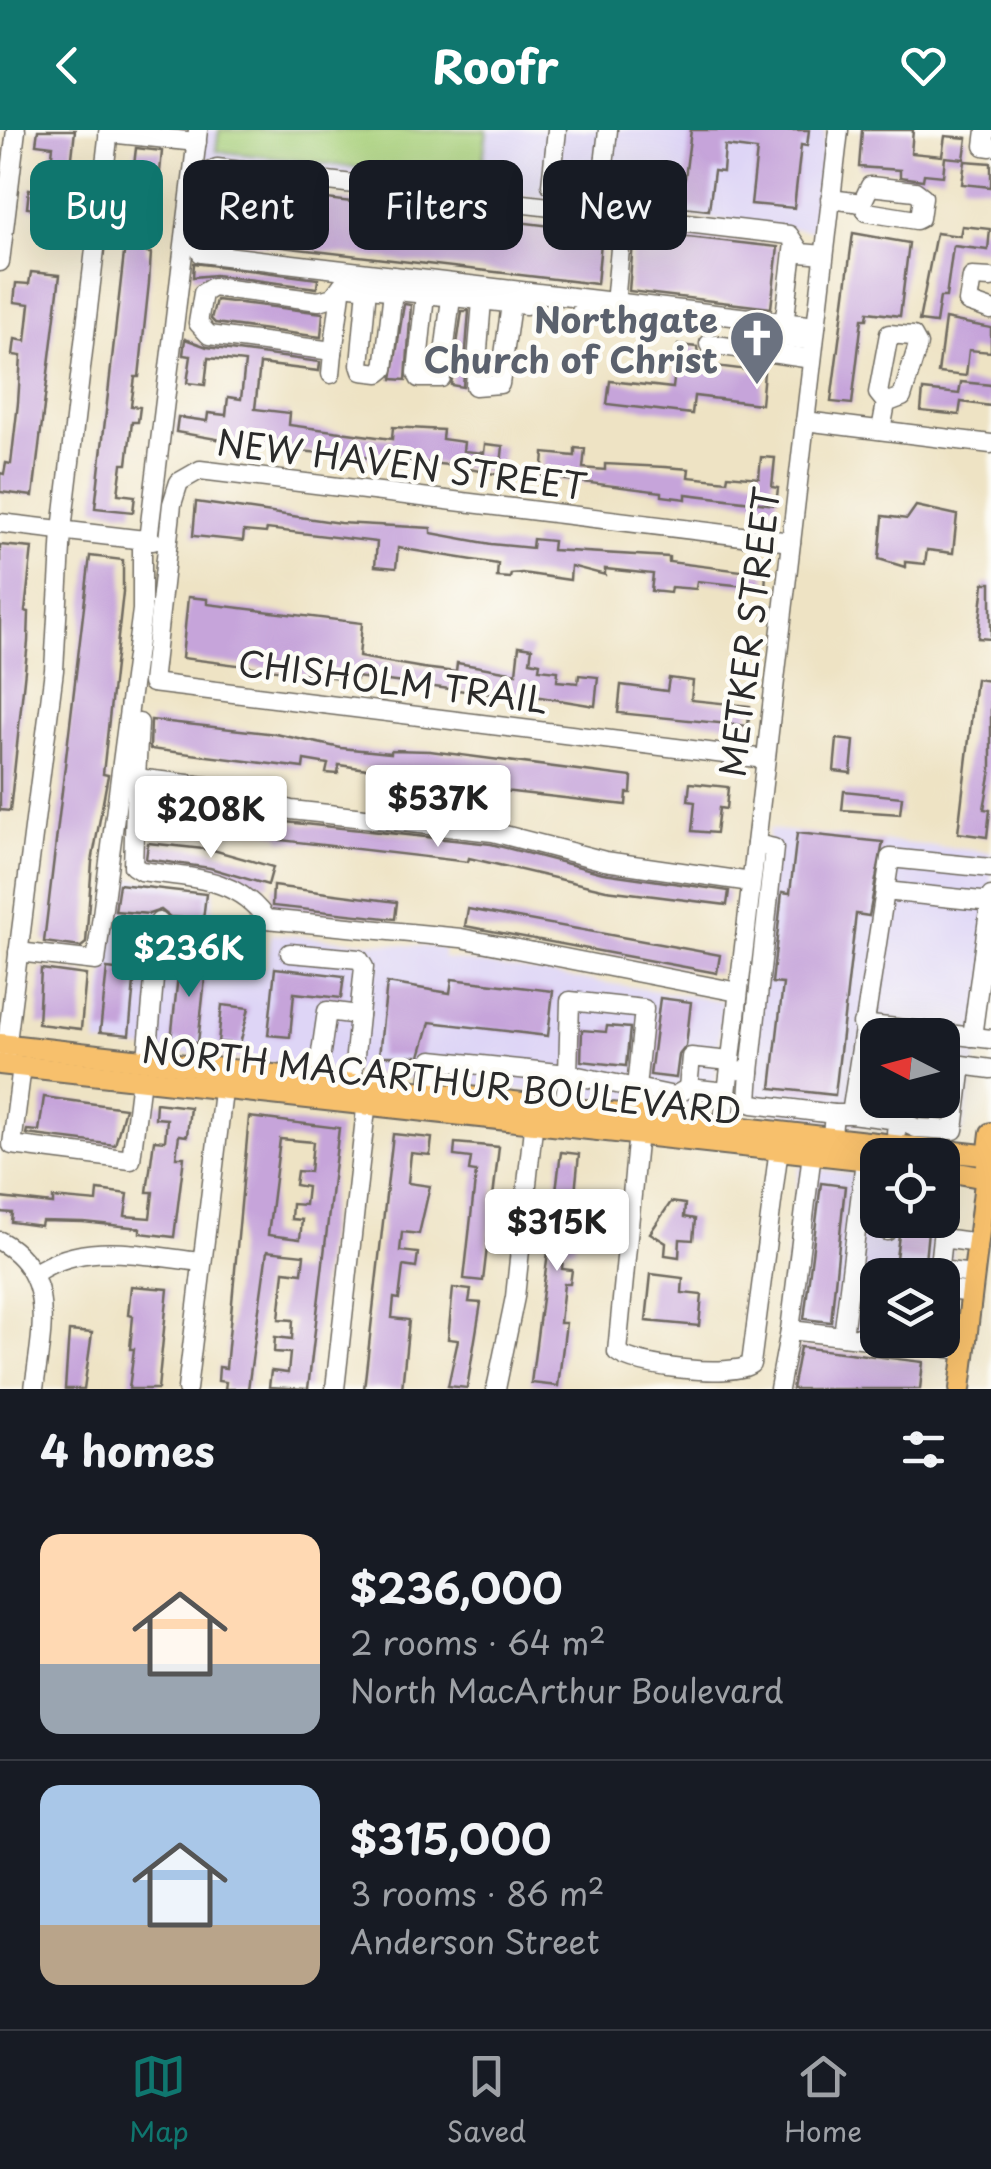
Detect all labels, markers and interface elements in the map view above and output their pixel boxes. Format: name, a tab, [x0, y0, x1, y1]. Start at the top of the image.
text: Roofr	[432, 31, 559, 99]
icon: back	[40, 38, 95, 93]
icon: heart	[896, 38, 951, 93]
chip: Buy	[30, 160, 163, 250]
chip: Rent	[183, 160, 329, 250]
chip: Filters	[349, 160, 523, 250]
chip: New	[543, 160, 687, 250]
place label: Northgate Church of Christ	[423, 292, 718, 385]
church icon: Northgate Church of Christ	[727, 308, 787, 387]
street label: NEW HAVEN STREET	[214, 414, 590, 512]
street label: METKER STREET	[704, 484, 792, 780]
street label: CHISHOLM TRAIL	[235, 635, 551, 725]
pin: $537K	[368, 765, 508, 850]
text: $537K	[388, 773, 488, 821]
pin: $208K	[141, 776, 281, 861]
text: $208K	[157, 784, 265, 832]
pin: $236K	[119, 915, 259, 1000]
text: $236K	[134, 923, 244, 971]
north arrow	[860, 1018, 960, 1118]
map controls	[860, 1018, 960, 1358]
street label: NORTH MACARTHUR BOULEVARD	[140, 1021, 744, 1137]
button: locate	[860, 1138, 960, 1238]
pin: $315K	[487, 1189, 627, 1274]
text: $315K	[507, 1197, 607, 1245]
button: layers	[860, 1258, 960, 1358]
text: 4 homes	[40, 1418, 215, 1481]
icon: filters	[896, 1422, 951, 1477]
text: $236,000	[350, 1555, 563, 1618]
icon: home	[120, 1574, 240, 1694]
text: 2 rooms · 64 m²	[350, 1618, 606, 1666]
text: North MacArthur Boulevard	[350, 1666, 784, 1714]
text: $315,000	[350, 1806, 551, 1869]
icon: home	[120, 1825, 240, 1945]
text: 3 rooms · 86 m²	[350, 1869, 605, 1917]
text: Anderson Street	[350, 1917, 600, 1965]
tab: Map	[129, 2049, 189, 2152]
tab: Saved	[447, 2049, 526, 2152]
tab: Home	[784, 2049, 862, 2152]

